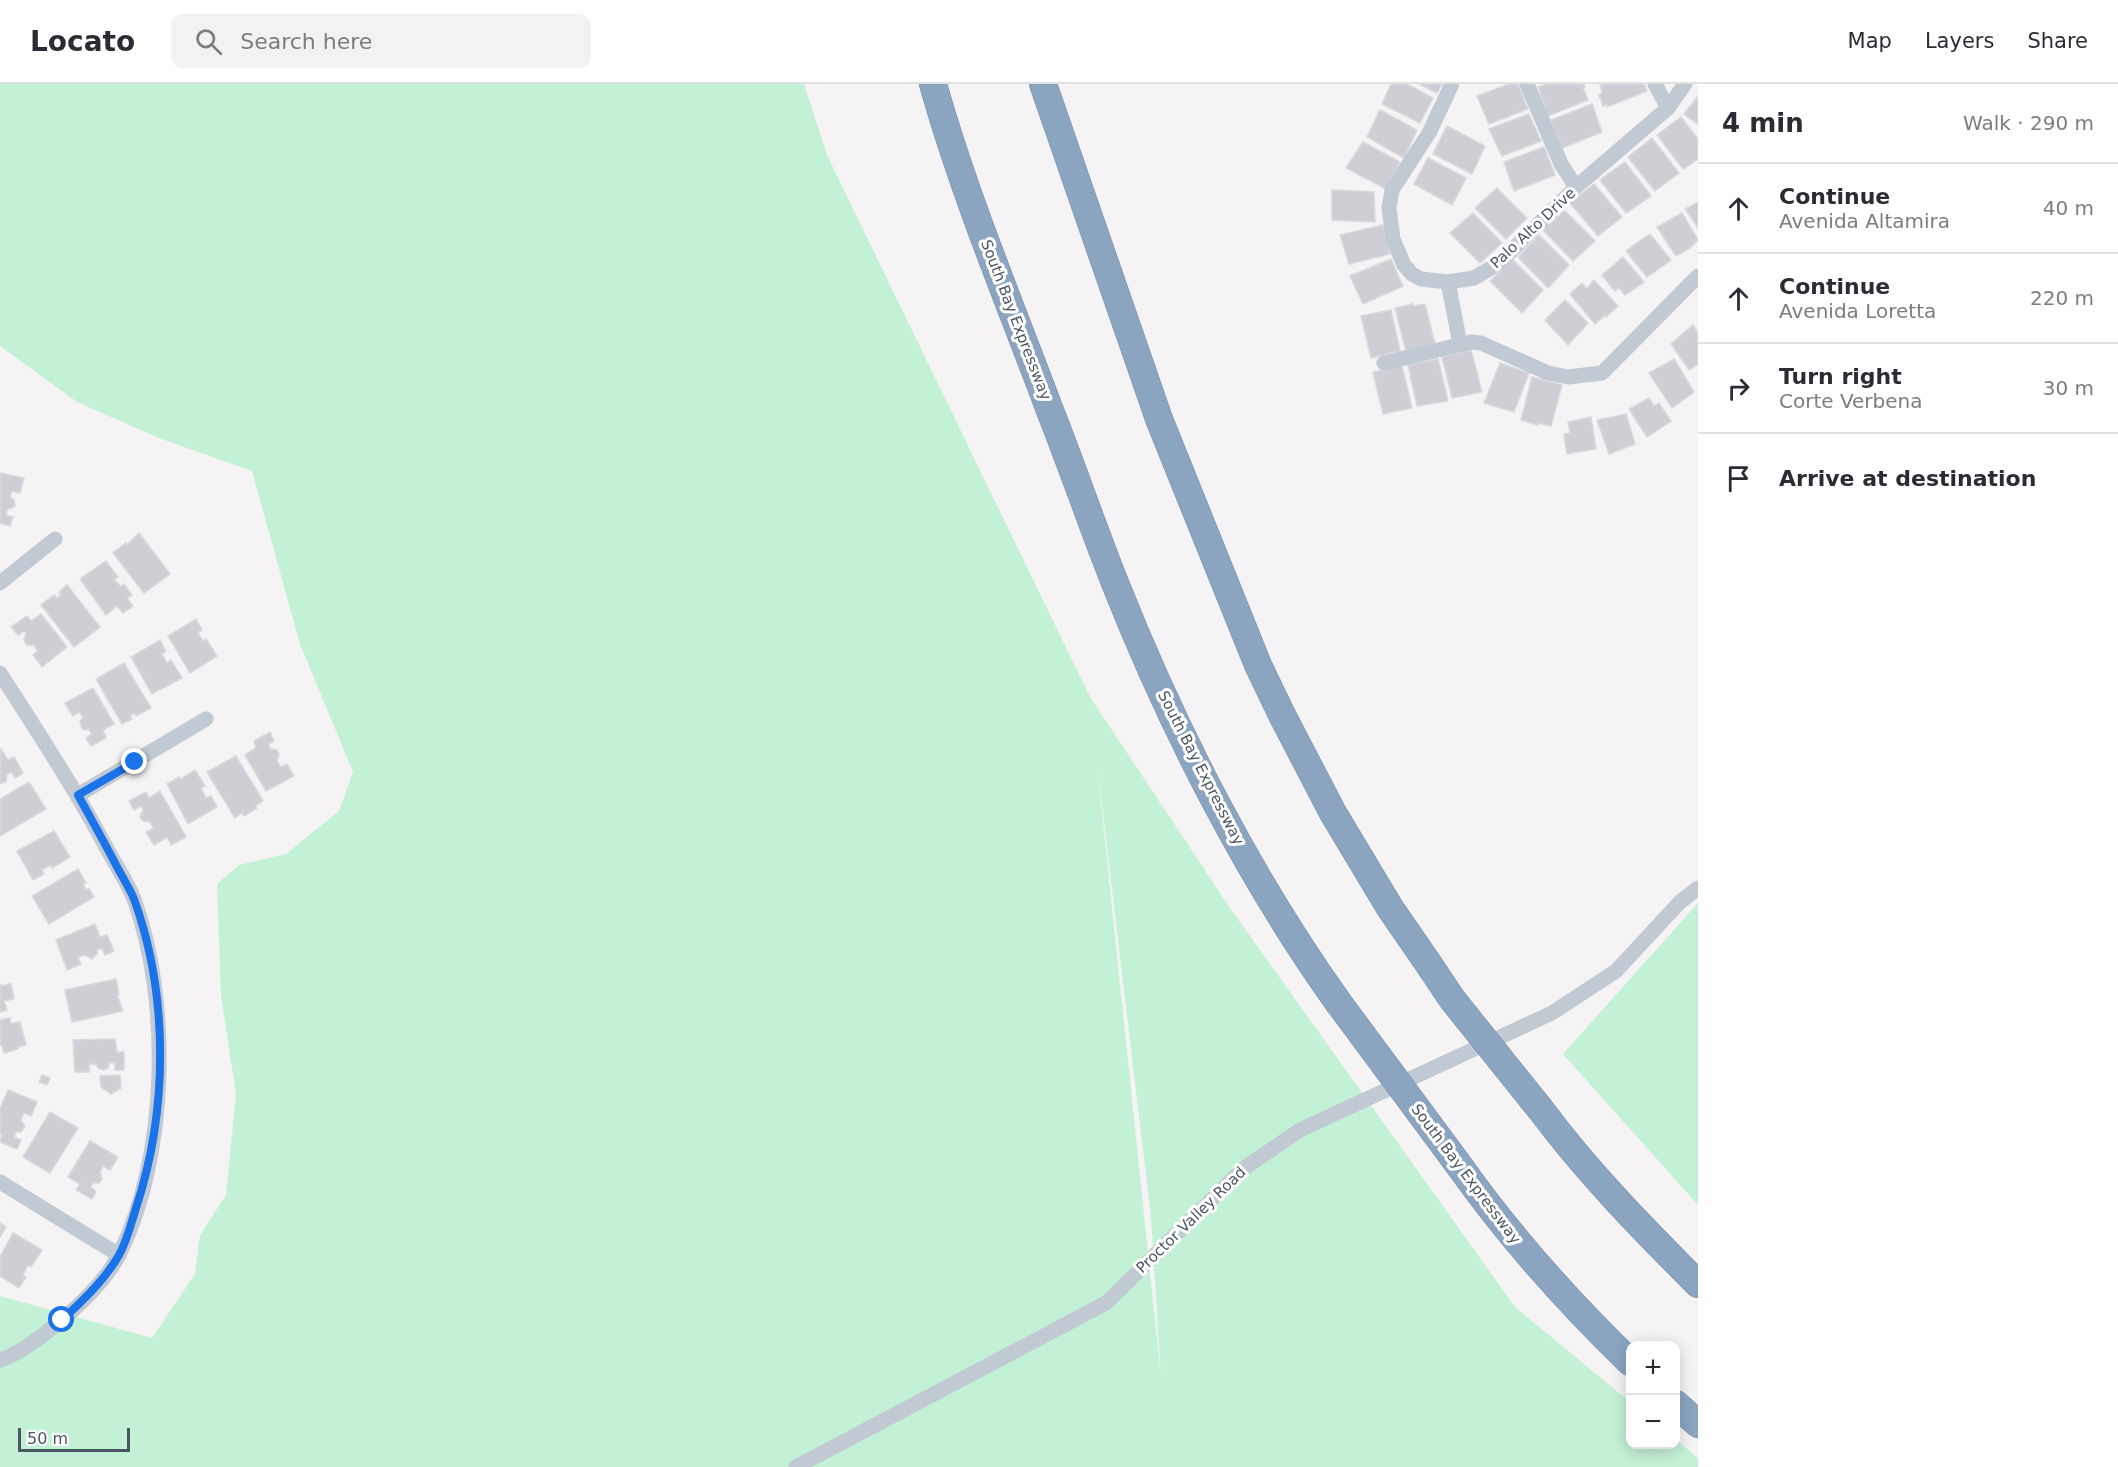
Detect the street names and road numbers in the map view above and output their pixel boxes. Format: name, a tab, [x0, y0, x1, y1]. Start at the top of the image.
street label: Palo Alto Drive	[1487, 184, 1579, 272]
street label: South Bay Expressway	[977, 237, 1055, 403]
street label: South Bay Expressway	[1154, 688, 1248, 848]
street label: South Bay Expressway	[1408, 1101, 1525, 1248]
street label: Proctor Valley Road	[1133, 1163, 1249, 1277]

